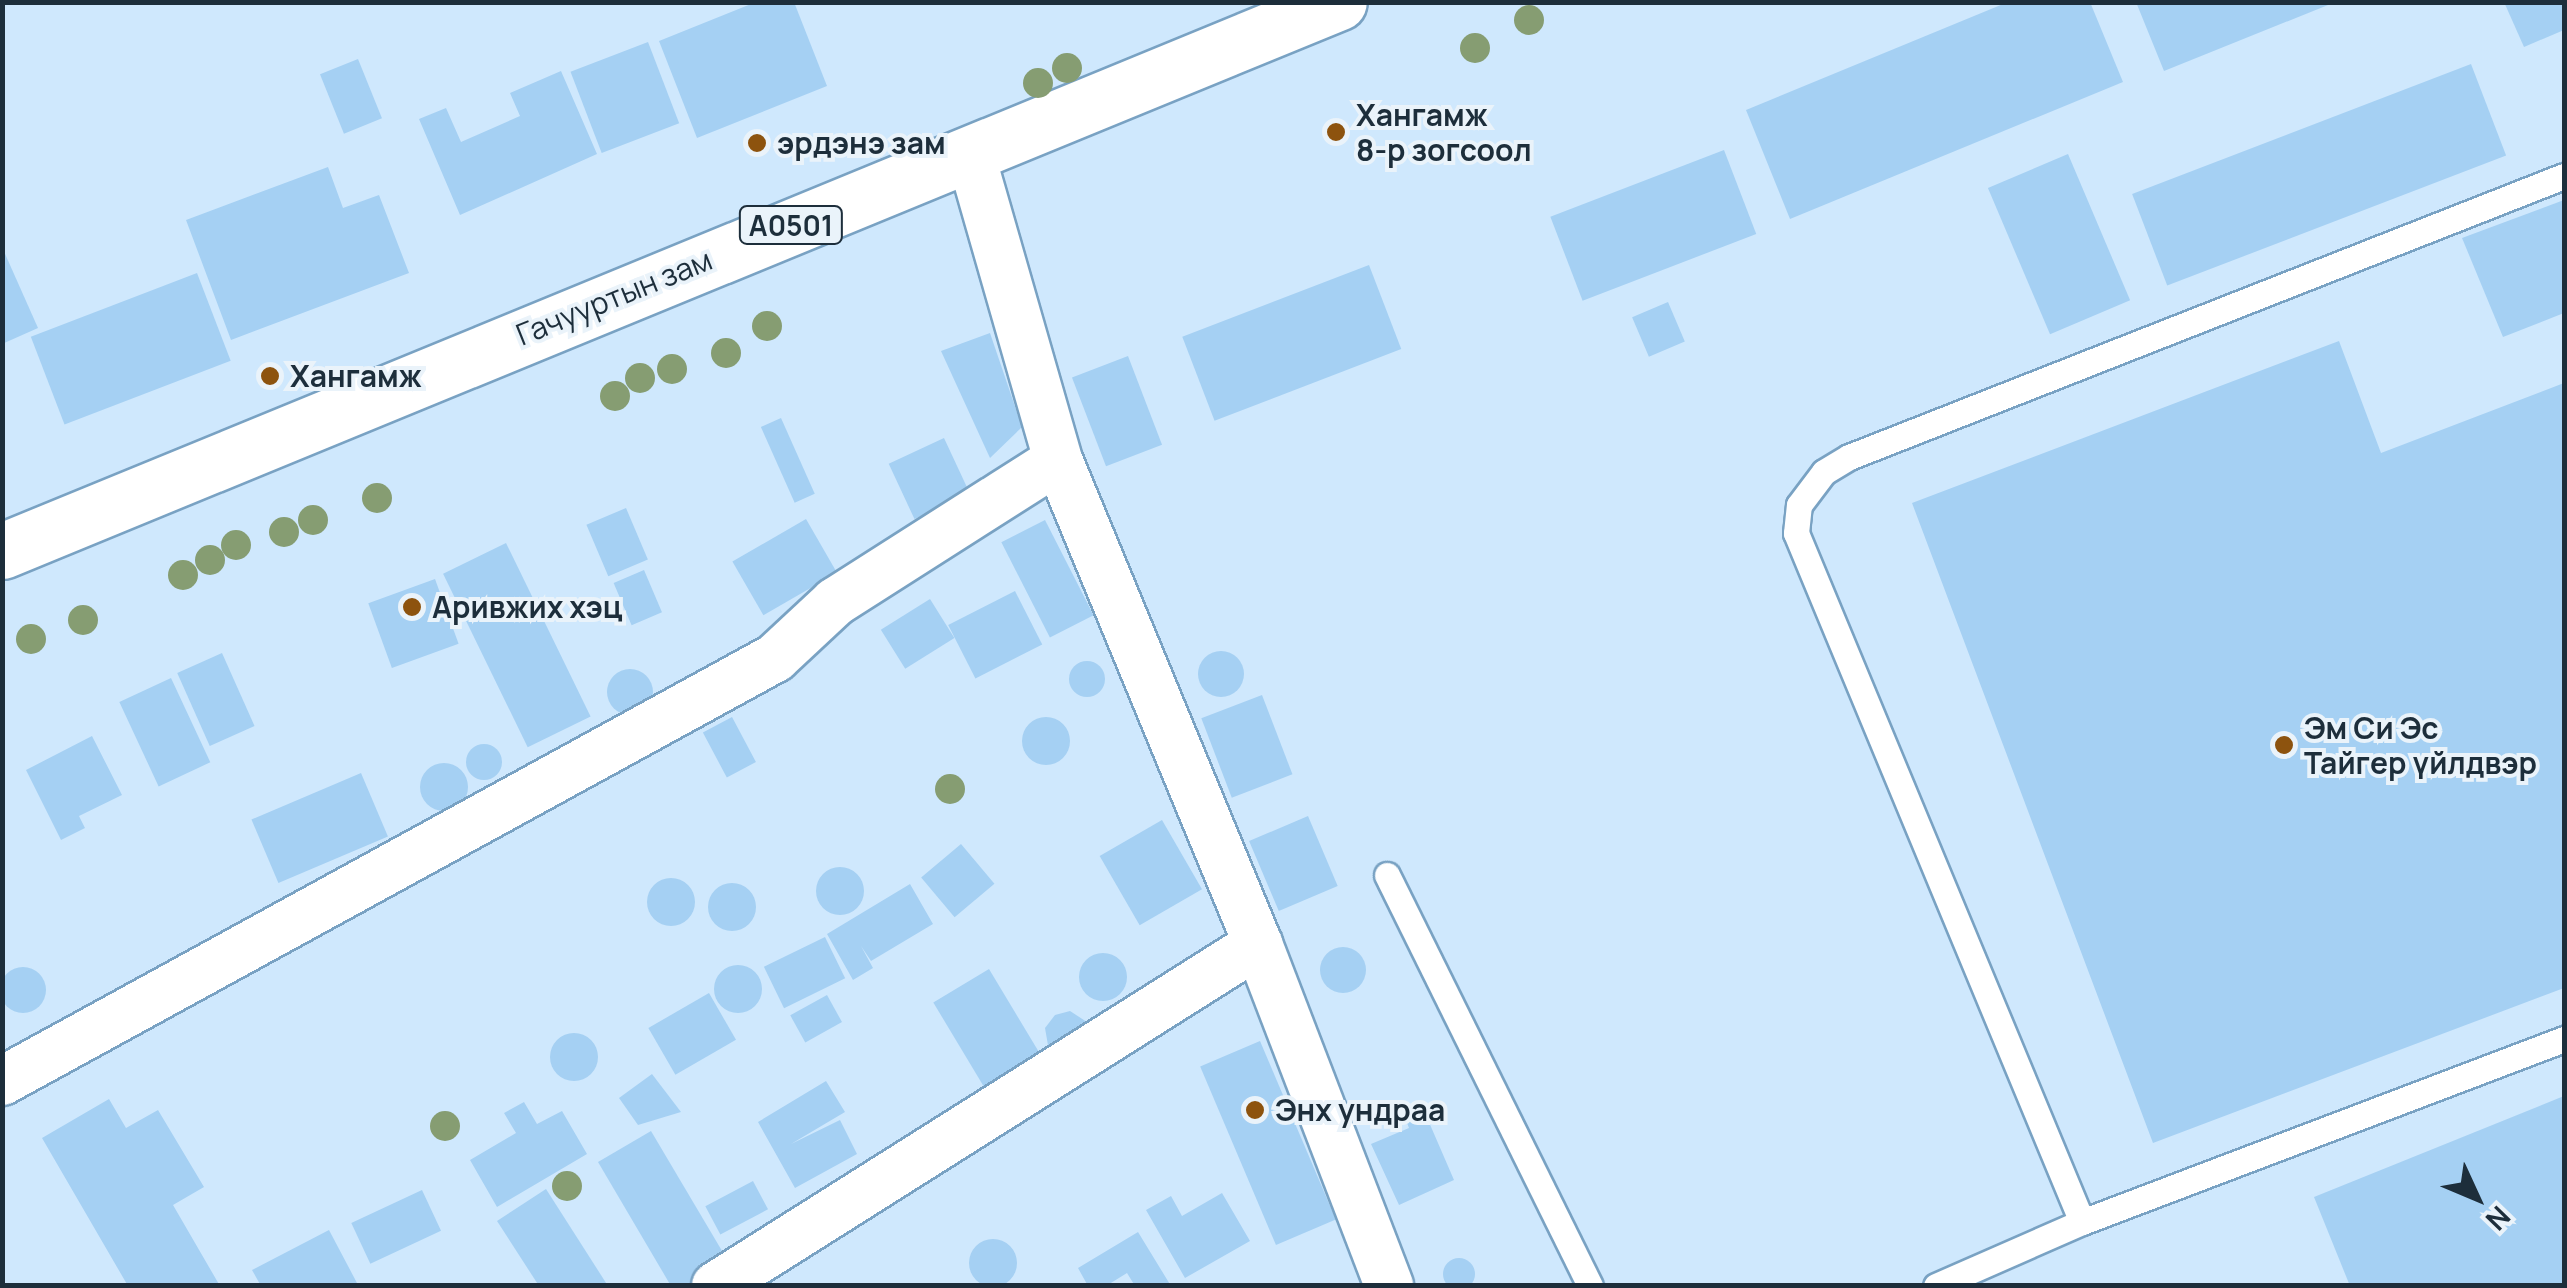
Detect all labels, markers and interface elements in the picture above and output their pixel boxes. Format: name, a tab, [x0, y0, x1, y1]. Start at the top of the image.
place label: Хангамж 8-р зогсоол	[1356, 97, 1532, 168]
marker: Хангамж 8-р зогсоол	[1325, 121, 1347, 143]
place label: эрдэнэ зам	[777, 125, 946, 161]
marker: эрдэнэ зам	[746, 132, 768, 154]
road number: A0501	[738, 202, 844, 248]
street label: Гачууртын зам	[511, 241, 717, 353]
place label: Хангамж	[290, 358, 422, 394]
marker: Хангамж	[259, 365, 281, 387]
place label: Аривжих хэц	[432, 589, 622, 625]
marker: Аривжих хэц	[401, 596, 423, 618]
place label: Эм Си Эс Тайгер үйлдвэр	[2304, 710, 2537, 780]
marker: Эм Си Эс Тайгер үйлдвэр	[2273, 734, 2295, 756]
place label: Энх ундраа	[1275, 1092, 1445, 1128]
marker: Энх ундраа	[1244, 1099, 1266, 1121]
north arrow	[2427, 1148, 2527, 1248]
text: N	[2478, 1198, 2519, 1239]

